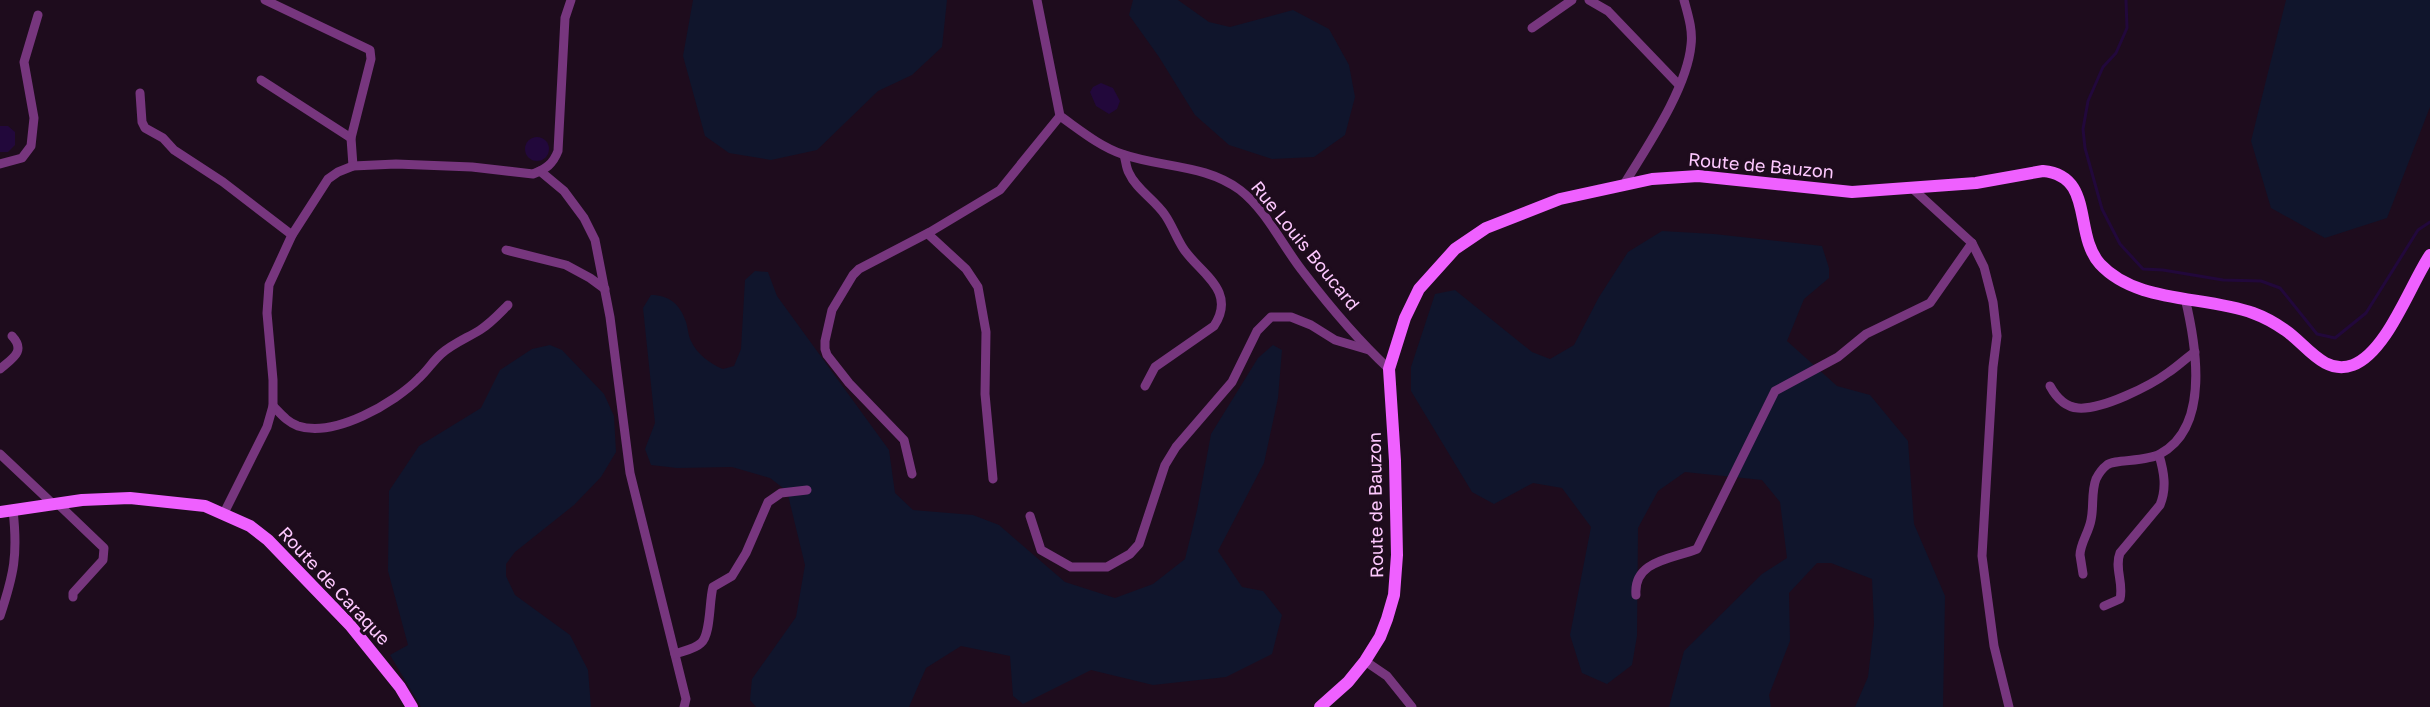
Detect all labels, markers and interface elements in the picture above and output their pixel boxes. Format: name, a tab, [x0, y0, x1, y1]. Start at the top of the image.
street label: Route de Bauzon	[1687, 148, 1835, 182]
street label: Rue Louis Boucard	[1247, 176, 1365, 314]
street label: Route de Bauzon	[1363, 432, 1387, 578]
street label: Route de Caraque	[274, 522, 395, 649]

